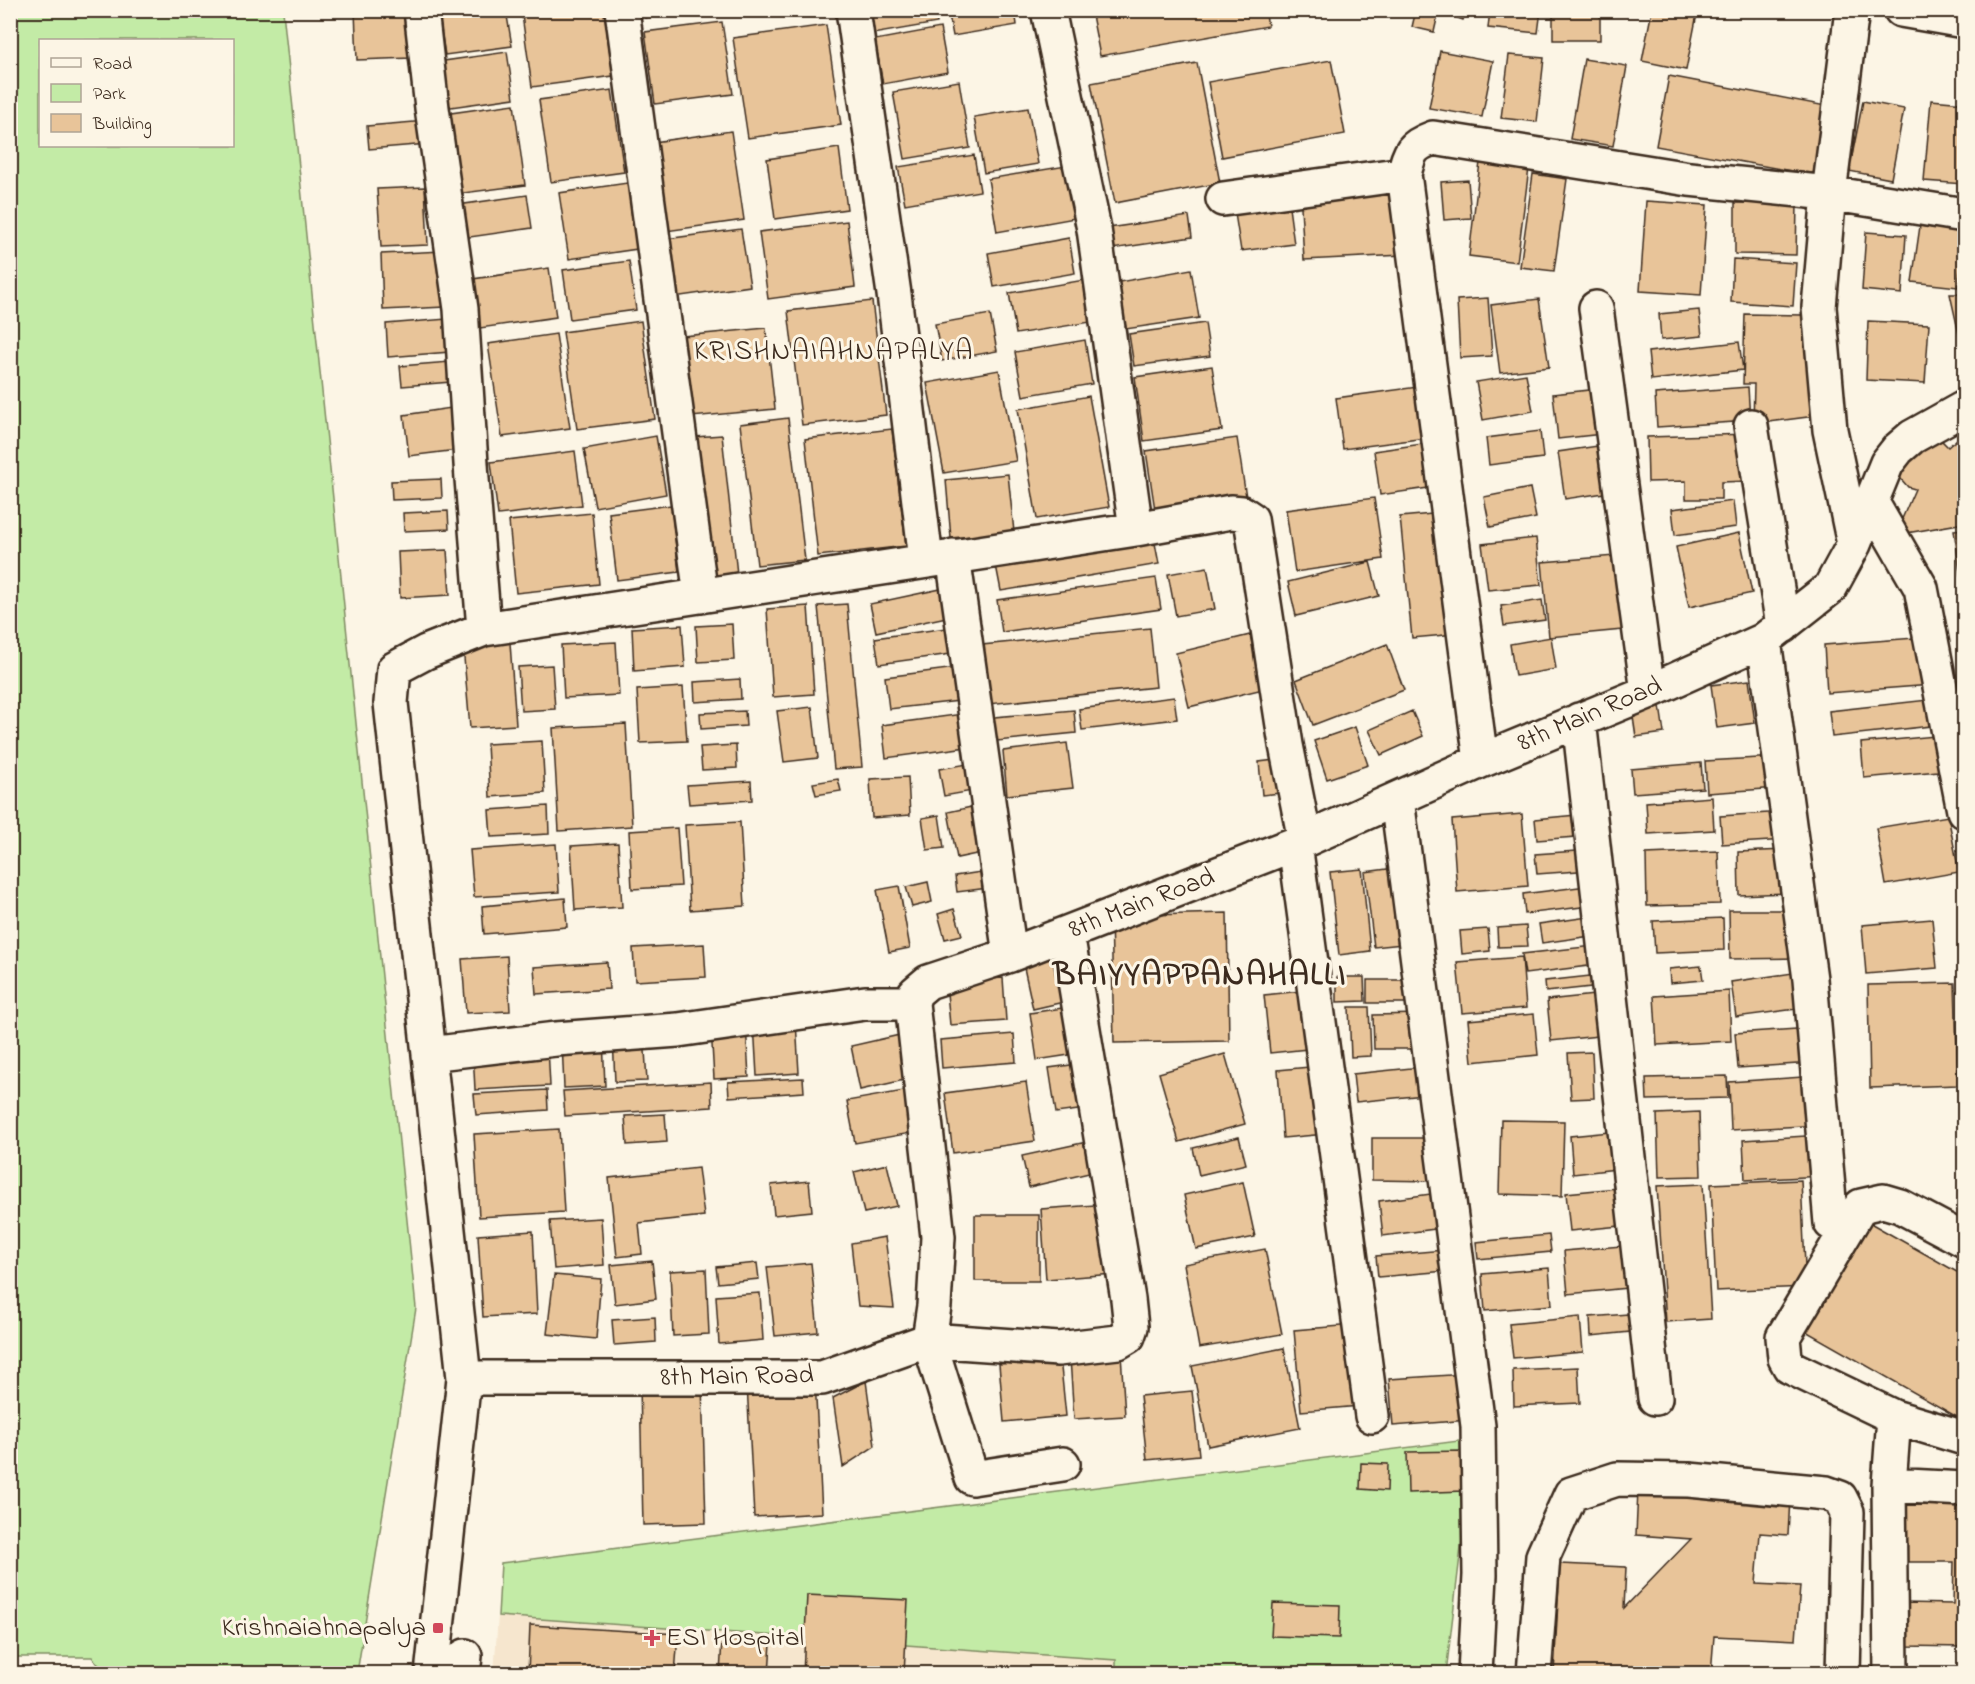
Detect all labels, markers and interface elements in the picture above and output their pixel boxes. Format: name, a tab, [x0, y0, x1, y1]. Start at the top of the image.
legend	[39, 39, 234, 147]
text: Road	[93, 52, 132, 78]
text: Park	[93, 82, 126, 108]
text: Building	[92, 112, 152, 139]
district label: KRISHNAIAHNAPALYA	[694, 332, 974, 373]
street label: 8th Main Road	[1512, 667, 1668, 763]
street label: 8th Main Road	[1063, 858, 1221, 950]
district label: BAIYYAPPANAHALLI	[1051, 952, 1347, 1000]
street label: 8th Main Road	[660, 1356, 814, 1398]
place label: Krishnaiahnapalya	[222, 1609, 426, 1648]
place label: ESI Hospital	[666, 1619, 804, 1658]
marker: Krishnaiahnapalya	[431, 1621, 445, 1635]
marker: ESI Hospital	[643, 1629, 661, 1647]

